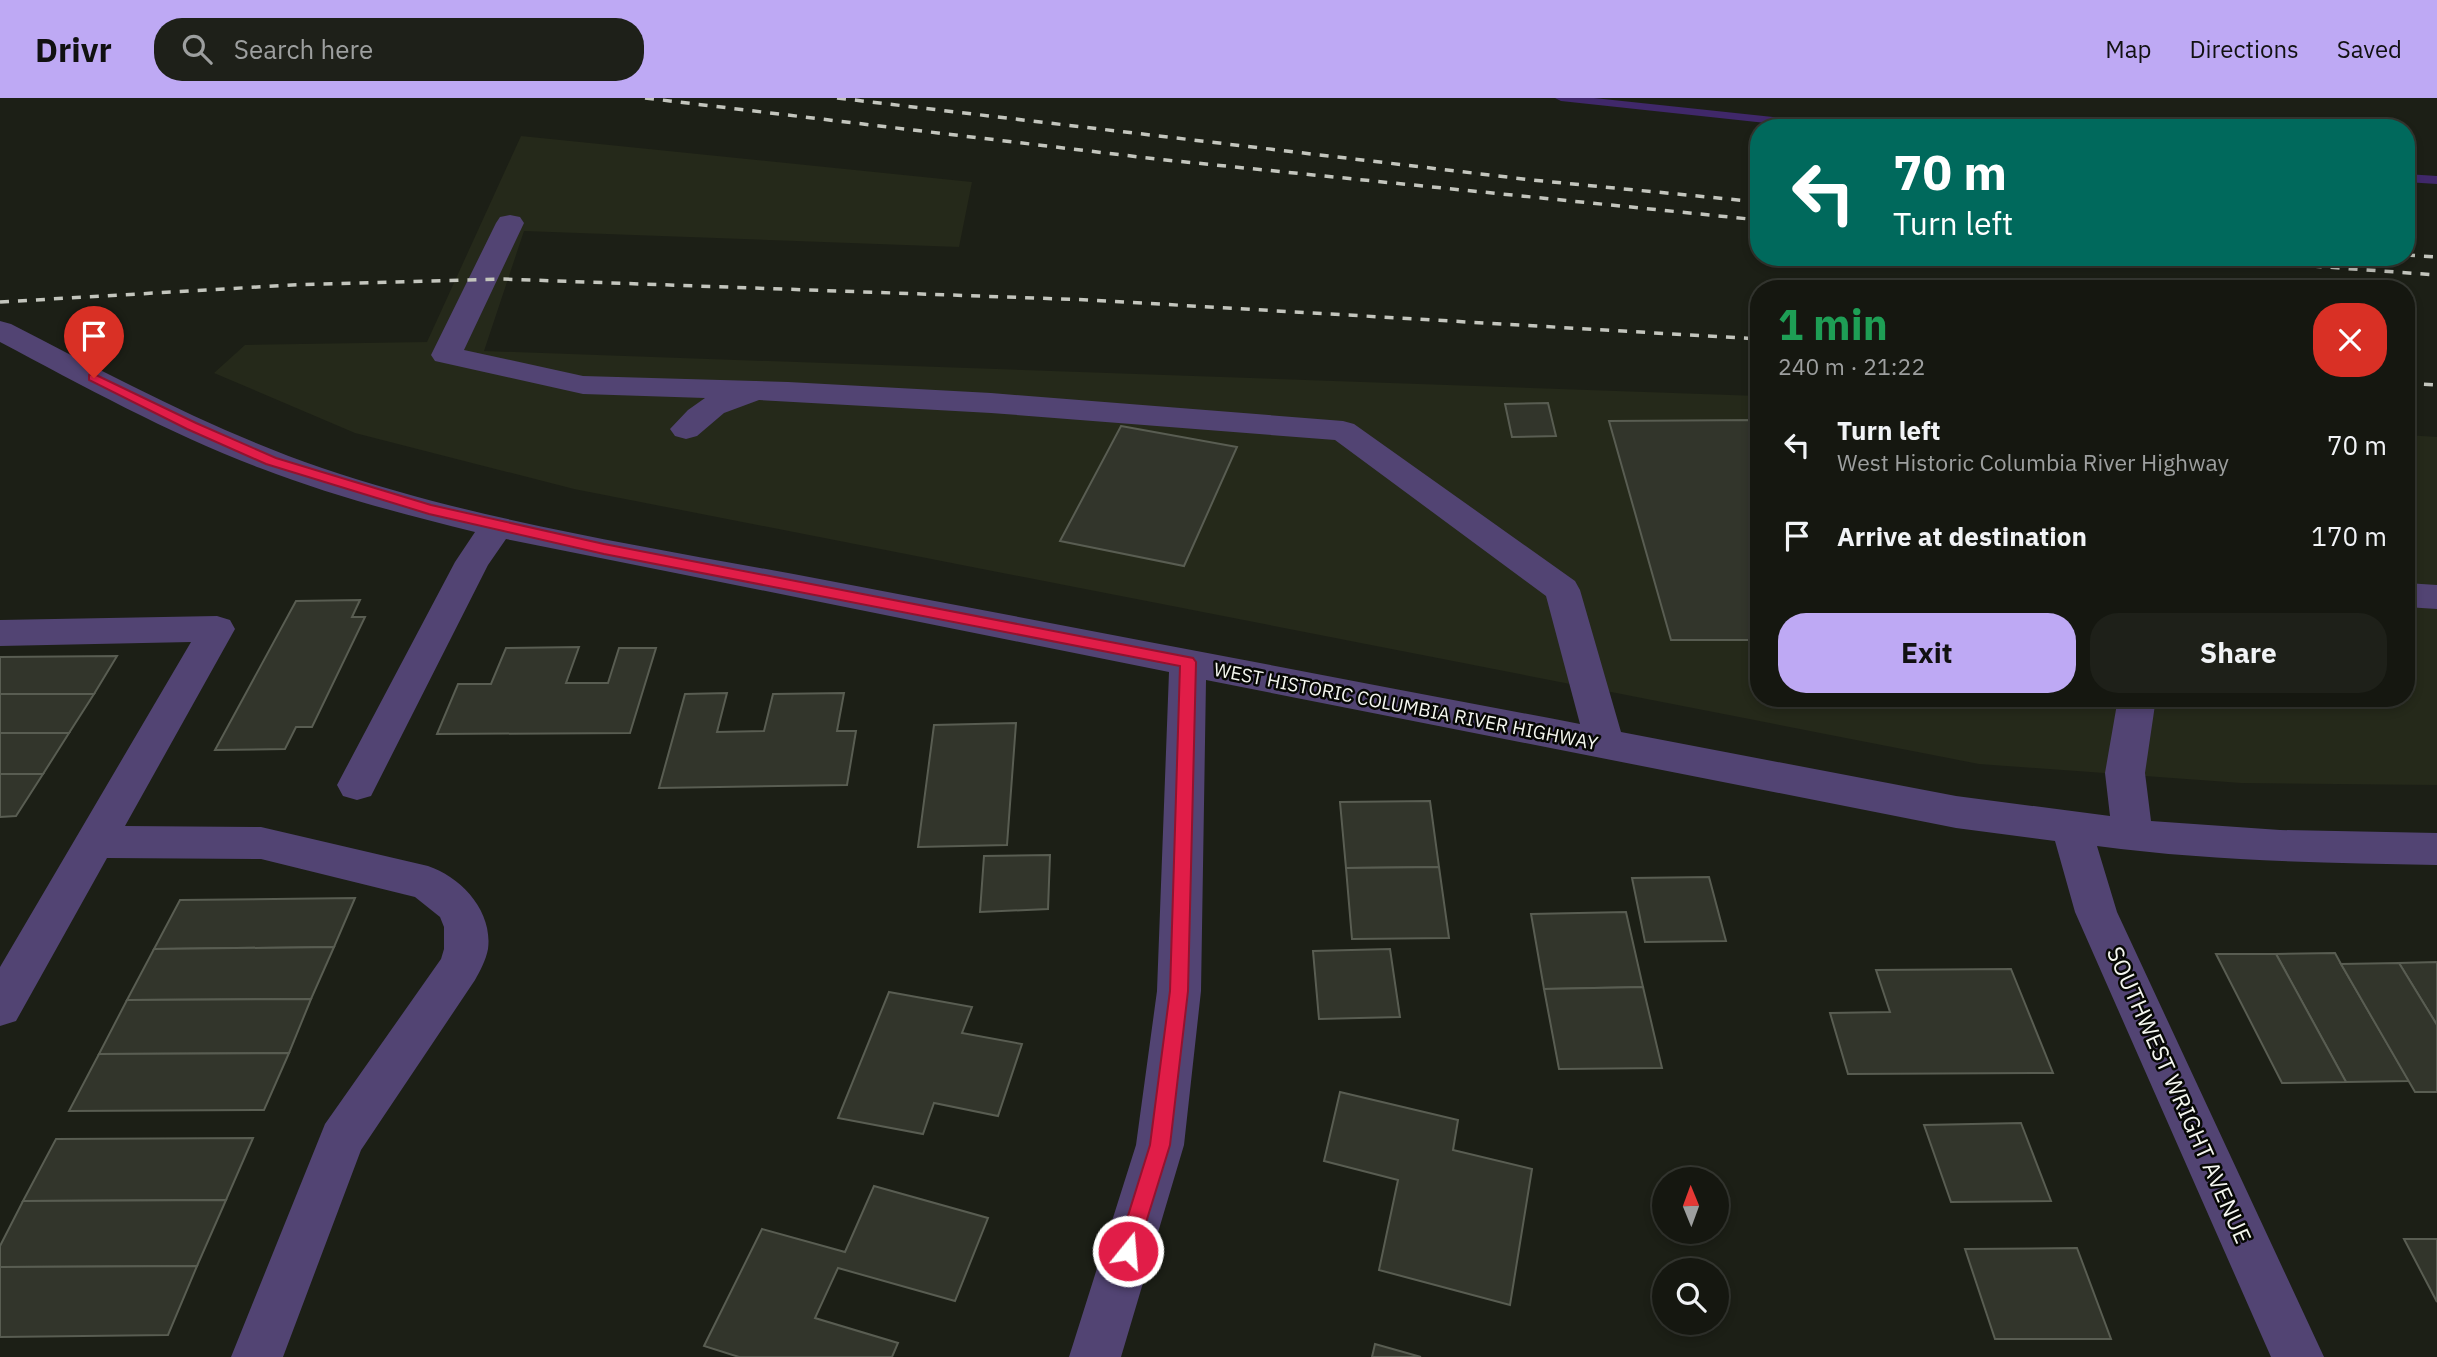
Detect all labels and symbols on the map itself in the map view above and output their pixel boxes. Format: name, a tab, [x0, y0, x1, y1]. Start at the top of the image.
pin	[64, 306, 124, 378]
street label: WEST HISTORIC COLUMBIA RIVER HIGHWAY	[1212, 657, 1601, 755]
street label: SOUTHWEST WRIGHT AVENUE	[2101, 941, 2259, 1248]
north arrow	[1652, 1167, 1729, 1244]
position arrow	[1091, 1214, 1165, 1288]

